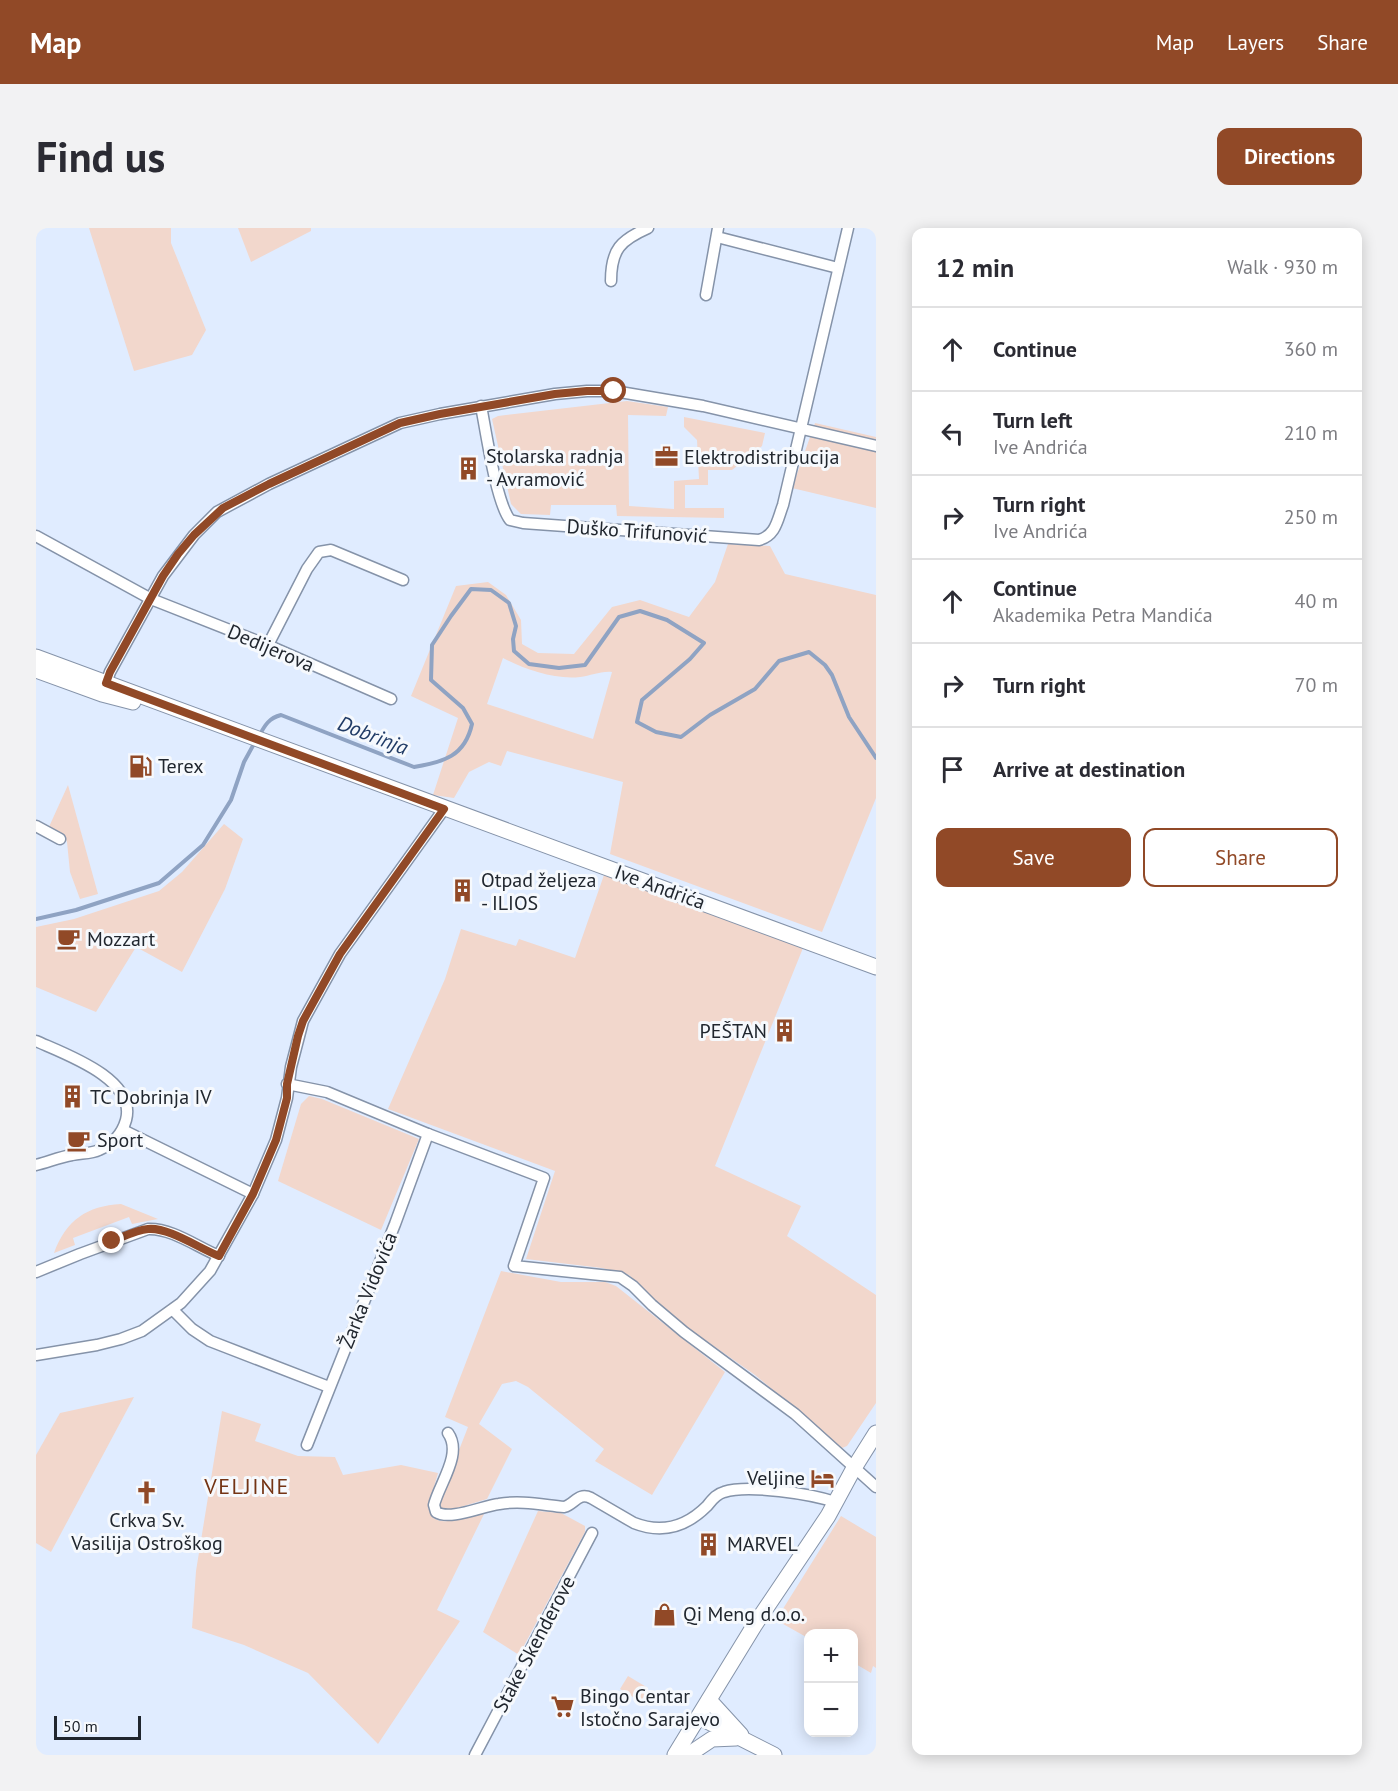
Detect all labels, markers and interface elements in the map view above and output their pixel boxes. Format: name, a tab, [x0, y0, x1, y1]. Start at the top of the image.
text: Map	[30, 24, 81, 61]
text: Map	[1156, 29, 1194, 56]
text: Layers	[1227, 29, 1284, 56]
text: Share	[1317, 29, 1368, 56]
button: Directions	[1217, 128, 1362, 185]
text: Find us	[36, 129, 165, 184]
text: 12 min	[936, 251, 1014, 284]
text: Walk · 930 m	[1227, 254, 1338, 280]
icon: ahead	[936, 333, 969, 366]
text: Continue	[993, 335, 1077, 363]
text: 360 m	[1284, 336, 1338, 362]
route start	[600, 377, 626, 403]
text: Turn left	[993, 406, 1073, 434]
icon: left	[936, 417, 969, 450]
text: 210 m	[1284, 420, 1338, 446]
text: Ive Andrića	[993, 434, 1088, 460]
place label: Stolarska radnja - Avramović	[486, 443, 623, 492]
office icon: Elektrodistribucija	[653, 444, 679, 470]
place label: Elektrodistribucija	[684, 444, 839, 470]
building icon: Stolarska radnja - Avramović	[455, 455, 481, 481]
text: Turn right	[993, 490, 1085, 518]
icon: right	[936, 501, 969, 534]
text: 250 m	[1284, 504, 1338, 530]
street label: Duško Trifunović	[566, 513, 708, 549]
text: Ive Andrića	[993, 518, 1088, 544]
text: Continue	[993, 574, 1077, 602]
icon: ahead	[936, 585, 969, 618]
text: 40 m	[1295, 588, 1338, 614]
text: Akademika Petra Mandića	[993, 602, 1213, 628]
street label: Dedijerova	[224, 618, 318, 678]
icon: right	[936, 669, 969, 702]
text: Turn right	[993, 671, 1085, 699]
text: 70 m	[1295, 672, 1338, 698]
water label: Dobrinja	[334, 709, 413, 761]
fuel station icon: Terex	[127, 753, 153, 779]
place label: Terex	[158, 753, 204, 779]
icon: arrive	[936, 753, 969, 786]
text: Arrive at destination	[993, 755, 1185, 783]
button: Save	[936, 828, 1131, 887]
button: Share	[1143, 828, 1338, 887]
street label: Ive Andrića	[611, 859, 709, 915]
place label: Otpad željeza - ILIOS	[481, 867, 596, 916]
building icon: Otpad željeza - ILIOS	[450, 878, 476, 904]
cafe icon: Mozzart	[56, 926, 82, 952]
place label: Mozzart	[87, 926, 155, 952]
place label: PEŠTAN	[700, 1018, 767, 1044]
building icon: PEŠTAN	[772, 1018, 798, 1044]
building icon: TC Dobrinja IV	[59, 1084, 85, 1110]
place label: TC Dobrinja IV	[90, 1084, 212, 1110]
cafe icon: Sport	[66, 1127, 92, 1153]
place label: Sport	[97, 1127, 144, 1153]
route end	[98, 1227, 124, 1253]
street label: Žarka Vidovića	[333, 1228, 403, 1352]
place label: Veljine	[746, 1465, 805, 1491]
hotel icon: Veljine	[810, 1465, 836, 1491]
district label: VELJINE	[203, 1472, 290, 1500]
church icon: Crkva Sv. Vasilija Ostroškog	[134, 1479, 160, 1505]
place label: Crkva Sv. Vasilija Ostroškog	[70, 1507, 223, 1556]
building icon: MARVEL	[696, 1531, 722, 1557]
place label: MARVEL	[727, 1531, 798, 1557]
street label: Stake Skenderove	[487, 1571, 581, 1717]
shop icon: Qi Meng d.o.o.	[652, 1601, 678, 1627]
place label: Qi Meng d.o.o.	[683, 1601, 805, 1627]
map controls	[804, 1629, 858, 1737]
button: +	[804, 1629, 858, 1683]
place label: Bingo Centar Istočno Sarajevo	[580, 1683, 720, 1732]
button: −	[804, 1683, 858, 1737]
supermarket icon: Bingo Centar Istočno Sarajevo	[549, 1694, 575, 1720]
scale bar	[54, 1713, 141, 1740]
text: 50 m	[63, 1716, 98, 1736]

